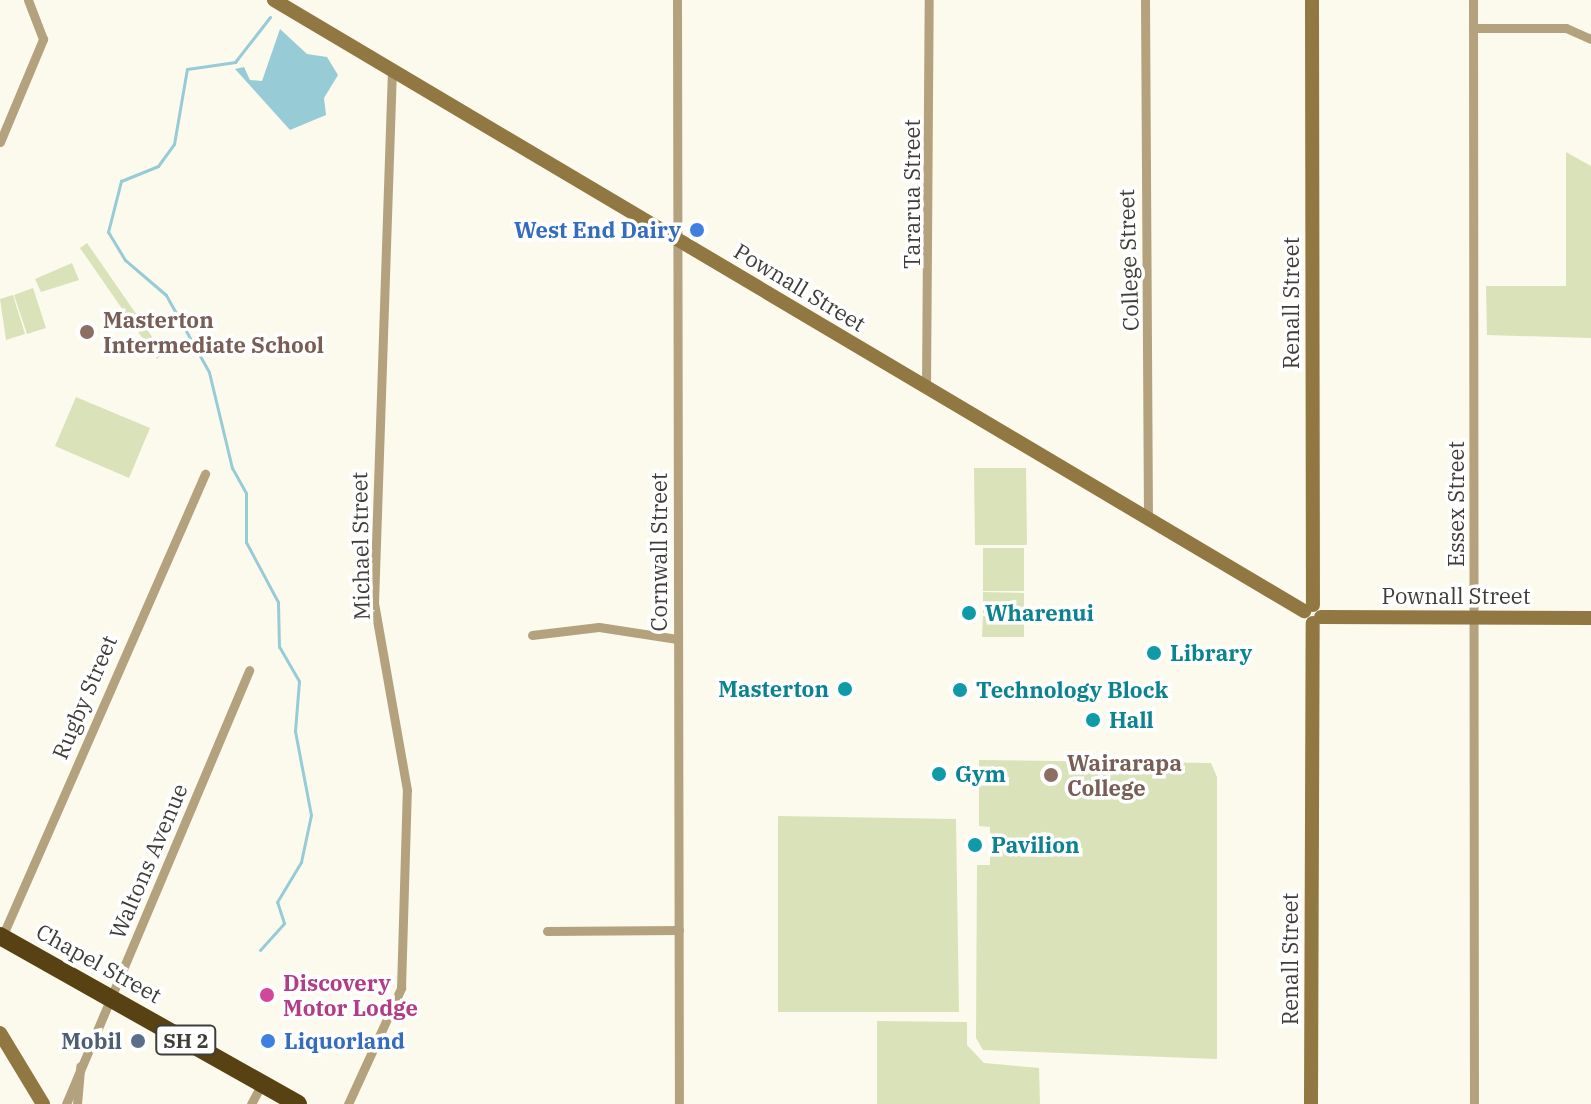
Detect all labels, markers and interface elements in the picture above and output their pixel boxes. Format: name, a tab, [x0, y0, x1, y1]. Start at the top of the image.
street label: Tararua Street	[899, 119, 925, 269]
street label: College Street	[1112, 189, 1144, 331]
place label: West End Dairy	[514, 217, 681, 243]
marker: West End Dairy	[688, 221, 706, 239]
street label: Pownall Street	[729, 237, 871, 337]
street label: Renall Street	[1278, 237, 1304, 369]
place label: Masterton Intermediate School	[103, 306, 324, 358]
marker: Masterton Intermediate School	[78, 323, 96, 341]
street label: Essex Street	[1443, 441, 1469, 567]
street label: Michael Street	[346, 472, 374, 620]
street label: Cornwall Street	[646, 472, 672, 632]
street label: Pownall Street	[1382, 583, 1530, 609]
place label: Wharenui	[985, 600, 1094, 626]
marker: Wharenui	[960, 604, 978, 622]
street label: Rugby Street	[46, 631, 122, 763]
place label: Library	[1170, 640, 1252, 666]
marker: Library	[1145, 644, 1163, 662]
place label: Masterton	[718, 676, 829, 702]
place label: Technology Block	[976, 677, 1168, 703]
marker: Masterton	[836, 680, 854, 698]
marker: Technology Block	[951, 681, 969, 699]
place label: Hall	[1109, 707, 1154, 733]
marker: Hall	[1084, 711, 1102, 729]
place label: Wairarapa College	[1067, 749, 1182, 800]
place label: Gym	[955, 761, 1006, 787]
marker: Gym	[930, 765, 948, 783]
marker: Wairarapa College	[1042, 766, 1060, 784]
street label: Waltons Avenue	[103, 779, 193, 943]
place label: Pavilion	[991, 832, 1080, 858]
marker: Pavilion	[966, 836, 984, 854]
street label: Renall Street	[1277, 893, 1303, 1025]
street label: Chapel Street	[32, 918, 166, 1008]
place label: Discovery Motor Lodge	[283, 969, 418, 1020]
marker: Discovery Motor Lodge	[258, 986, 276, 1004]
road number: SH 2	[154, 1024, 218, 1056]
place label: Mobil	[61, 1028, 122, 1054]
place label: Liquorland	[284, 1028, 405, 1054]
marker: Mobil	[129, 1032, 147, 1050]
marker: Liquorland	[259, 1032, 277, 1050]

